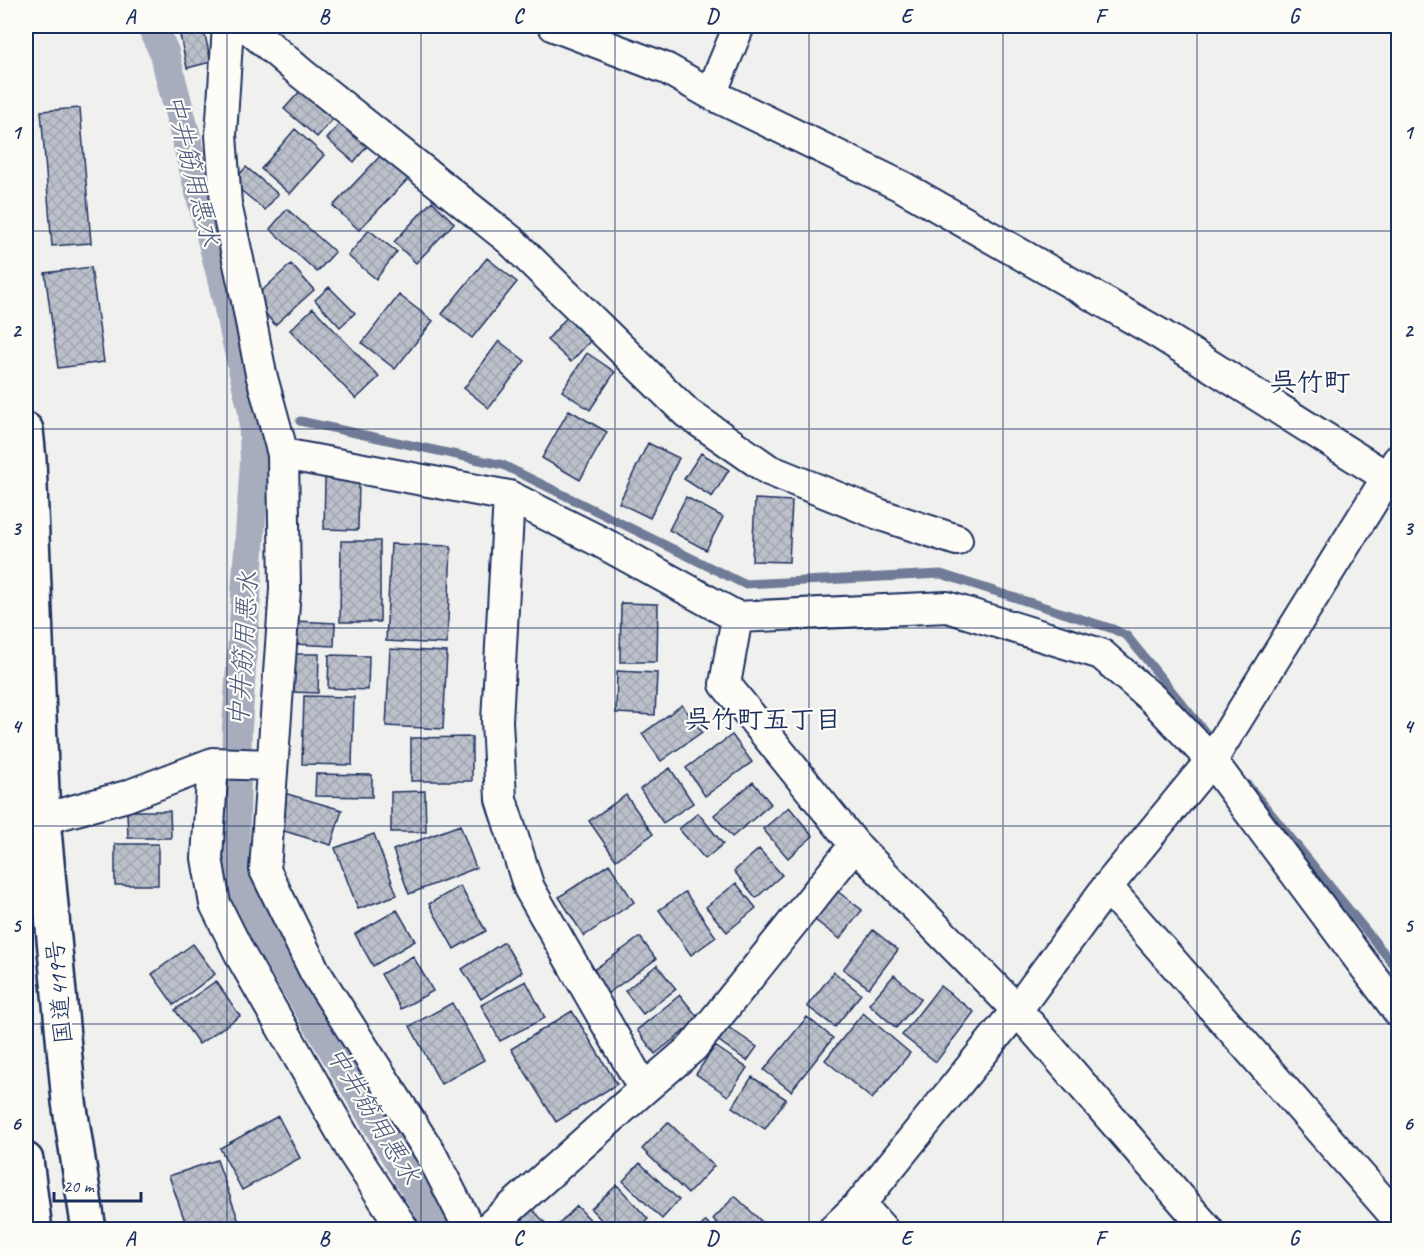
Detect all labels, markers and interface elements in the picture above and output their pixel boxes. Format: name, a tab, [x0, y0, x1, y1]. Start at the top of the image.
text: A	[125, 4, 137, 29]
text: B	[319, 4, 331, 29]
text: C	[513, 4, 525, 29]
text: D	[706, 4, 720, 29]
text: E	[901, 4, 915, 29]
text: F	[1095, 4, 1109, 29]
text: G	[1289, 4, 1302, 29]
water label: 中井筋用悪水	[158, 90, 227, 250]
text: 1	[12, 120, 23, 145]
text: 1	[1404, 120, 1415, 145]
text: 2	[12, 318, 23, 343]
text: 2	[1404, 318, 1415, 343]
district label: 呉竹町	[1270, 365, 1351, 399]
text: 3	[12, 516, 23, 541]
text: 3	[1404, 516, 1415, 541]
water label: 中井筋用悪水	[222, 570, 265, 728]
district label: 呉竹町五丁目	[685, 703, 841, 736]
text: 4	[12, 714, 24, 739]
text: 4	[1404, 714, 1416, 739]
text: 5	[12, 913, 23, 938]
text: 5	[1404, 913, 1415, 938]
street label: 国道419号	[40, 939, 78, 1045]
water label: 中井筋用悪水	[319, 1040, 428, 1191]
text: 6	[11, 1111, 22, 1136]
text: 6	[1403, 1111, 1414, 1136]
scale bar	[54, 1165, 141, 1203]
text: 20 m	[63, 1175, 96, 1197]
text: A	[125, 1226, 137, 1251]
text: B	[319, 1226, 331, 1251]
text: C	[513, 1226, 525, 1251]
text: D	[706, 1226, 720, 1251]
text: E	[901, 1226, 915, 1251]
text: F	[1095, 1226, 1109, 1251]
text: G	[1289, 1226, 1302, 1251]

